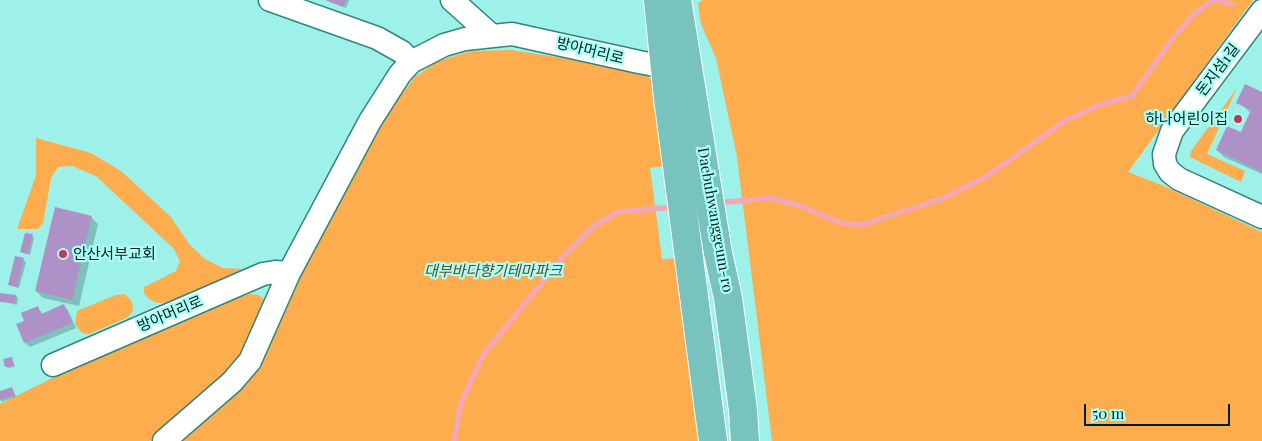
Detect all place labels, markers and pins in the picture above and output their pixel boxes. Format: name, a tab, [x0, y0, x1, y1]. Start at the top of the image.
place label: 하나어린이집	[1145, 110, 1228, 128]
marker: 하나어린이집	[1232, 113, 1244, 125]
place label: 안산서부교회	[73, 245, 156, 263]
marker: 안산서부교회	[57, 248, 69, 260]

